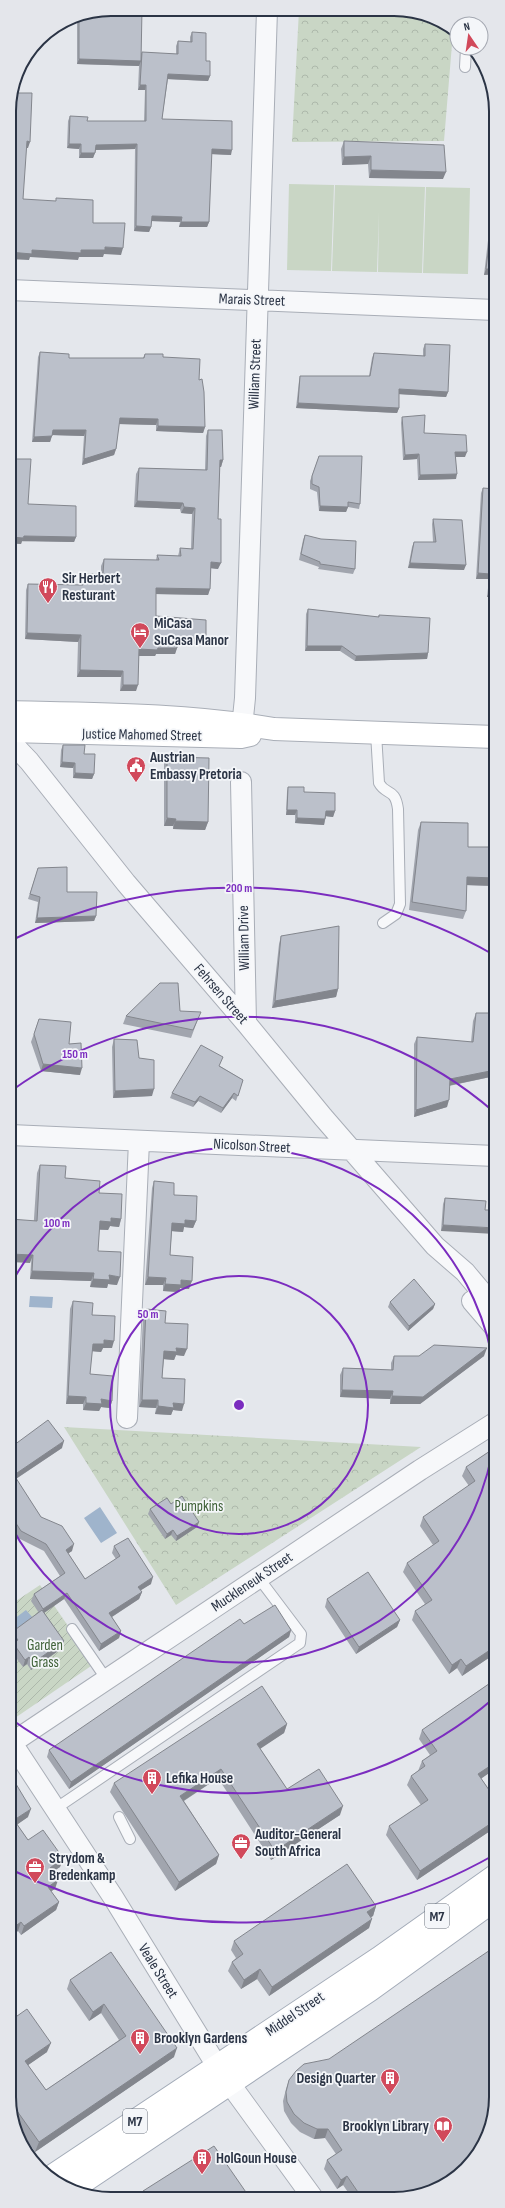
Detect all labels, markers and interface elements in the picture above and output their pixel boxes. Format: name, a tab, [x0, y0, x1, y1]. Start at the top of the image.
north arrow	[449, 16, 489, 56]
text: N	[463, 20, 471, 34]
street label: Marais Street	[218, 289, 286, 311]
street label: William Street	[244, 338, 266, 410]
place label: Sir Herbert Resturant	[62, 569, 121, 605]
restaurant icon: Sir Herbert Resturant	[37, 576, 59, 604]
place label: MiCasa SuCasa Manor	[154, 614, 229, 650]
hotel icon: MiCasa SuCasa Manor	[129, 621, 151, 649]
street label: Justice Mahomed Street	[81, 724, 202, 746]
place label: Austrian Embassy Pretoria	[149, 748, 242, 784]
public building icon: Austrian Embassy Pretoria	[125, 755, 147, 783]
text: 200 m	[226, 881, 252, 896]
street label: William Drive	[234, 905, 254, 971]
street label: Fehrsen Street	[190, 960, 253, 1028]
text: 150 m	[62, 1047, 88, 1062]
street label: Nicolson Street	[213, 1134, 292, 1158]
text: 100 m	[44, 1216, 70, 1231]
text: 50 m	[138, 1307, 158, 1322]
centre of rings	[232, 1398, 246, 1412]
park label: Pumpkins	[175, 1497, 223, 1516]
street label: Muckleneuk Street	[208, 1548, 297, 1616]
park label: Garden Grass	[27, 1636, 63, 1672]
building icon: Lefika House	[141, 1767, 163, 1795]
place label: Lefika House	[166, 1769, 233, 1788]
place label: Auditor-General South Africa	[254, 1825, 341, 1861]
office icon: Auditor-General South Africa	[230, 1832, 252, 1860]
place label: Strydom & Bredenkamp	[49, 1849, 116, 1885]
office icon: Strydom & Bredenkamp	[24, 1856, 46, 1884]
road number: M7	[425, 1904, 449, 1928]
street label: Veale Street	[134, 1940, 182, 2002]
street label: Middel Street	[262, 1987, 328, 2041]
building icon: Brooklyn Gardens	[129, 2027, 151, 2055]
place label: Brooklyn Gardens	[154, 2029, 247, 2048]
building icon: Design Quarter	[379, 2067, 401, 2095]
place label: Design Quarter	[296, 2069, 376, 2088]
road number: M7	[123, 2109, 147, 2133]
library icon: Brooklyn Library	[432, 2115, 454, 2143]
place label: Brooklyn Library	[343, 2117, 430, 2136]
building icon: HolGoun House	[191, 2147, 213, 2175]
place label: HolGoun House	[216, 2149, 297, 2168]

